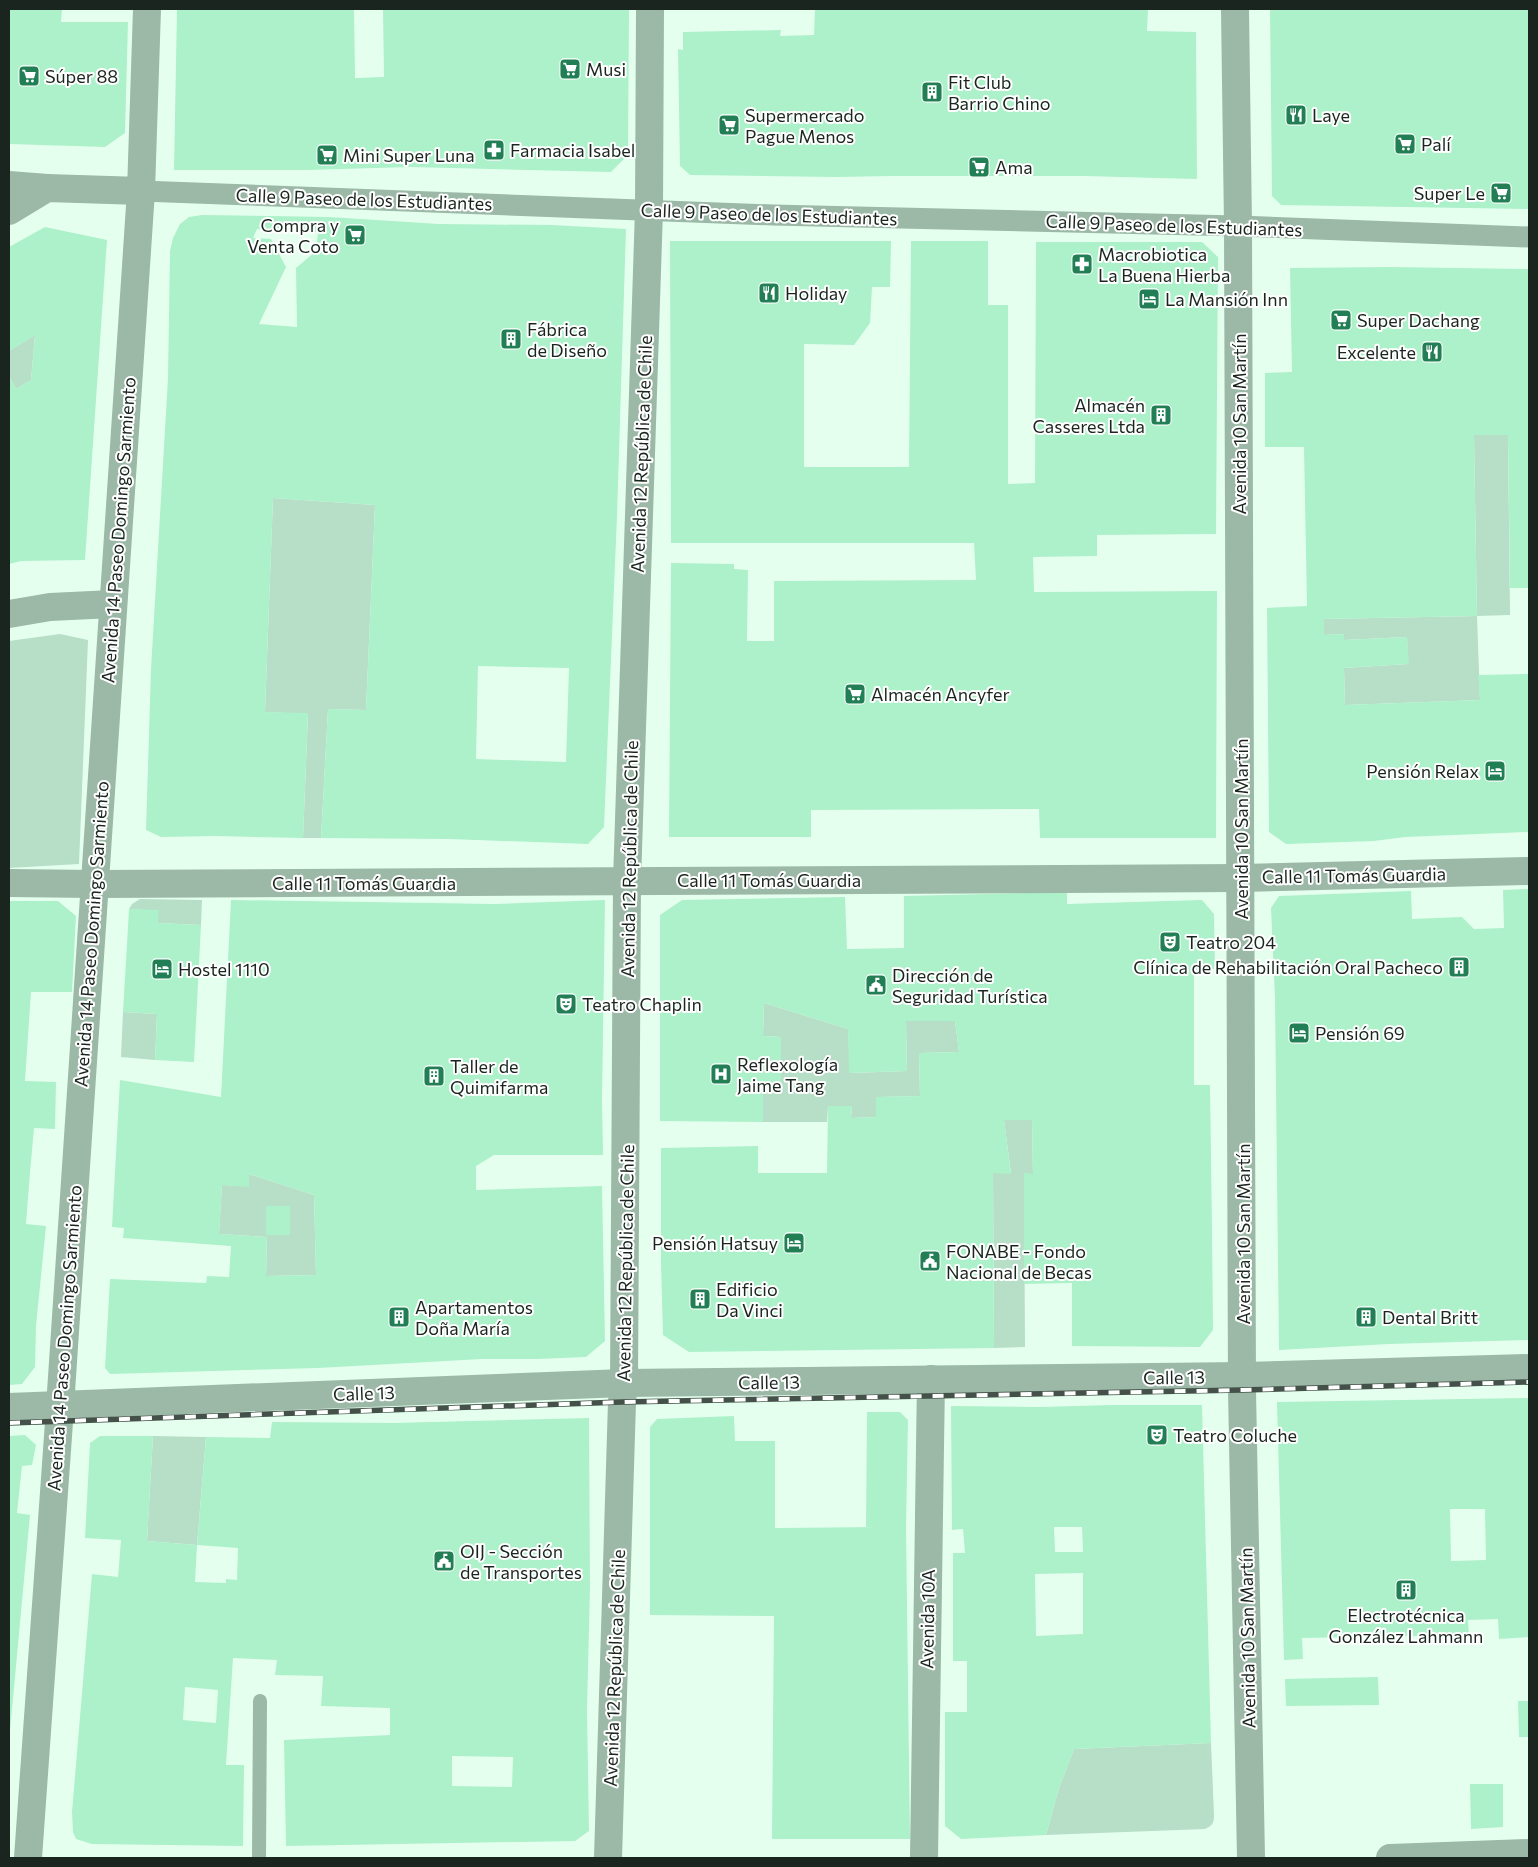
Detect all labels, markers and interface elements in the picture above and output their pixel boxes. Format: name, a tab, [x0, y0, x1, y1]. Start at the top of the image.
supermarket icon: Musi	[558, 57, 582, 81]
place label: Musi	[586, 58, 626, 80]
supermarket icon: Súper 88	[17, 64, 41, 88]
place label: Súper 88	[45, 65, 118, 87]
place label: Fit Club Barrio Chino	[948, 71, 1051, 114]
building icon: Fit Club Barrio Chino	[920, 80, 944, 104]
restaurant icon: Laye	[1284, 103, 1308, 127]
place label: Supermercado Pague Menos	[745, 104, 865, 147]
place label: Laye	[1312, 104, 1350, 126]
supermarket icon: Supermercado Pague Menos	[717, 113, 741, 137]
supermarket icon: Palí	[1393, 132, 1417, 156]
place label: Palí	[1421, 133, 1452, 155]
pharmacy icon: Farmacia Isabel	[482, 138, 506, 162]
place label: Farmacia Isabel	[510, 139, 635, 161]
supermarket icon: Mini Super Luna	[315, 143, 339, 167]
place label: Mini Super Luna	[343, 144, 475, 166]
supermarket icon: Ama	[967, 155, 991, 179]
place label: Ama	[995, 156, 1033, 178]
supermarket icon: Super Le	[1489, 181, 1513, 205]
place label: Super Le	[1414, 182, 1485, 204]
street label: Calle 9 Paseo de los Estudiantes	[235, 184, 493, 214]
street label: Calle 9 Paseo de los Estudiantes	[640, 199, 898, 229]
street label: Calle 9 Paseo de los Estudiantes	[1045, 210, 1303, 240]
place label: Compra y Venta Coto	[247, 214, 339, 257]
supermarket icon: Compra y Venta Coto	[343, 223, 367, 247]
place label: Macrobiotica La Buena Hierba	[1098, 243, 1230, 286]
pharmacy icon: Macrobiotica La Buena Hierba	[1070, 252, 1094, 276]
restaurant icon: Holiday	[757, 281, 781, 305]
place label: Holiday	[785, 282, 847, 304]
hotel icon: La Mansión Inn	[1137, 287, 1161, 311]
place label: La Mansión Inn	[1165, 288, 1288, 310]
supermarket icon: Super Dachang	[1329, 308, 1353, 332]
place label: Super Dachang	[1357, 309, 1480, 331]
place label: Fábrica de Diseño	[527, 318, 607, 361]
building icon: Fábrica de Diseño	[499, 327, 523, 351]
street label: Avenida 10 San Martín	[1228, 334, 1250, 514]
street label: Avenida 12 República de Chile	[626, 335, 656, 573]
restaurant icon: Excelente	[1420, 340, 1444, 364]
place label: Excelente	[1337, 341, 1416, 363]
street label: Avenida 14 Paseo Domingo Sarmiento	[96, 376, 140, 684]
place label: Almacén Casseres Ltda	[1033, 394, 1145, 437]
building icon: Almacén Casseres Ltda	[1149, 403, 1173, 427]
supermarket icon: Almacén Ancyfer	[843, 682, 867, 706]
place label: Almacén Ancyfer	[871, 683, 1010, 705]
street label: Avenida 10 San Martín	[1230, 739, 1252, 919]
street label: Avenida 12 República de Chile	[616, 740, 642, 978]
hotel icon: Pensión Relax	[1483, 759, 1507, 783]
place label: Pensión Relax	[1366, 760, 1479, 782]
street label: Avenida 14 Paseo Domingo Sarmiento	[69, 780, 113, 1088]
street label: Calle 11 Tomás Guardia	[1262, 862, 1446, 888]
street label: Calle 11 Tomás Guardia	[677, 869, 861, 891]
street label: Calle 11 Tomás Guardia	[272, 872, 456, 894]
theatre icon: Teatro 204	[1158, 930, 1182, 954]
place label: Teatro 204	[1186, 931, 1276, 953]
building icon: Clínica de Rehabilitación Oral Pacheco	[1447, 955, 1471, 979]
place label: Clínica de Rehabilitación Oral Pacheco	[1133, 956, 1443, 978]
hotel icon: Hostel 1110	[150, 957, 174, 981]
place label: Hostel 1110	[178, 958, 270, 980]
place label: Dirección de Seguridad Turística	[892, 964, 1048, 1007]
public building icon: Dirección de Seguridad Turística	[864, 973, 888, 997]
theatre icon: Teatro Chaplin	[554, 992, 578, 1016]
place label: Teatro Chaplin	[582, 993, 702, 1015]
hotel icon: Pensión 69	[1287, 1021, 1311, 1045]
place label: Pensión 69	[1315, 1022, 1405, 1044]
place label: Reflexología Jaime Tang	[737, 1053, 838, 1096]
place label: Taller de Quimifarma	[450, 1055, 548, 1098]
hospital icon: Reflexología Jaime Tang	[709, 1062, 733, 1086]
building icon: Taller de Quimifarma	[422, 1064, 446, 1088]
street label: Avenida 12 República de Chile	[612, 1144, 638, 1382]
street label: Avenida 10 San Martín	[1232, 1144, 1254, 1324]
street label: Avenida 14 Paseo Domingo Sarmiento	[42, 1184, 86, 1492]
hotel icon: Pensión Hatsuy	[782, 1231, 806, 1255]
place label: Pensión Hatsuy	[652, 1232, 778, 1254]
place label: FONABE - Fondo Nacional de Becas	[946, 1240, 1092, 1283]
public building icon: FONABE - Fondo Nacional de Becas	[918, 1249, 942, 1273]
place label: Edificio Da Vinci	[716, 1278, 783, 1321]
building icon: Edificio Da Vinci	[688, 1287, 712, 1311]
place label: Apartamentos Doña María	[415, 1296, 533, 1339]
building icon: Apartamentos Doña María	[387, 1305, 411, 1329]
building icon: Dental Britt	[1354, 1305, 1378, 1329]
place label: Dental Britt	[1382, 1306, 1478, 1328]
street label: Calle 13	[1143, 1365, 1205, 1389]
street label: Calle 13	[738, 1370, 800, 1394]
street label: Calle 13	[333, 1381, 395, 1405]
theatre icon: Teatro Coluche	[1145, 1423, 1169, 1447]
place label: Teatro Coluche	[1173, 1424, 1297, 1446]
place label: OIJ - Sección de Transportes	[460, 1540, 582, 1583]
street label: Avenida 10 San Martín	[1234, 1547, 1260, 1729]
public building icon: OIJ - Sección de Transportes	[432, 1549, 456, 1573]
street label: Avenida 12 República de Chile	[599, 1549, 629, 1787]
street label: Avenida 10A	[915, 1569, 939, 1669]
building icon: Electrotécnica González Lahmann	[1394, 1578, 1418, 1602]
place label: Electrotécnica González Lahmann	[1329, 1604, 1483, 1647]

